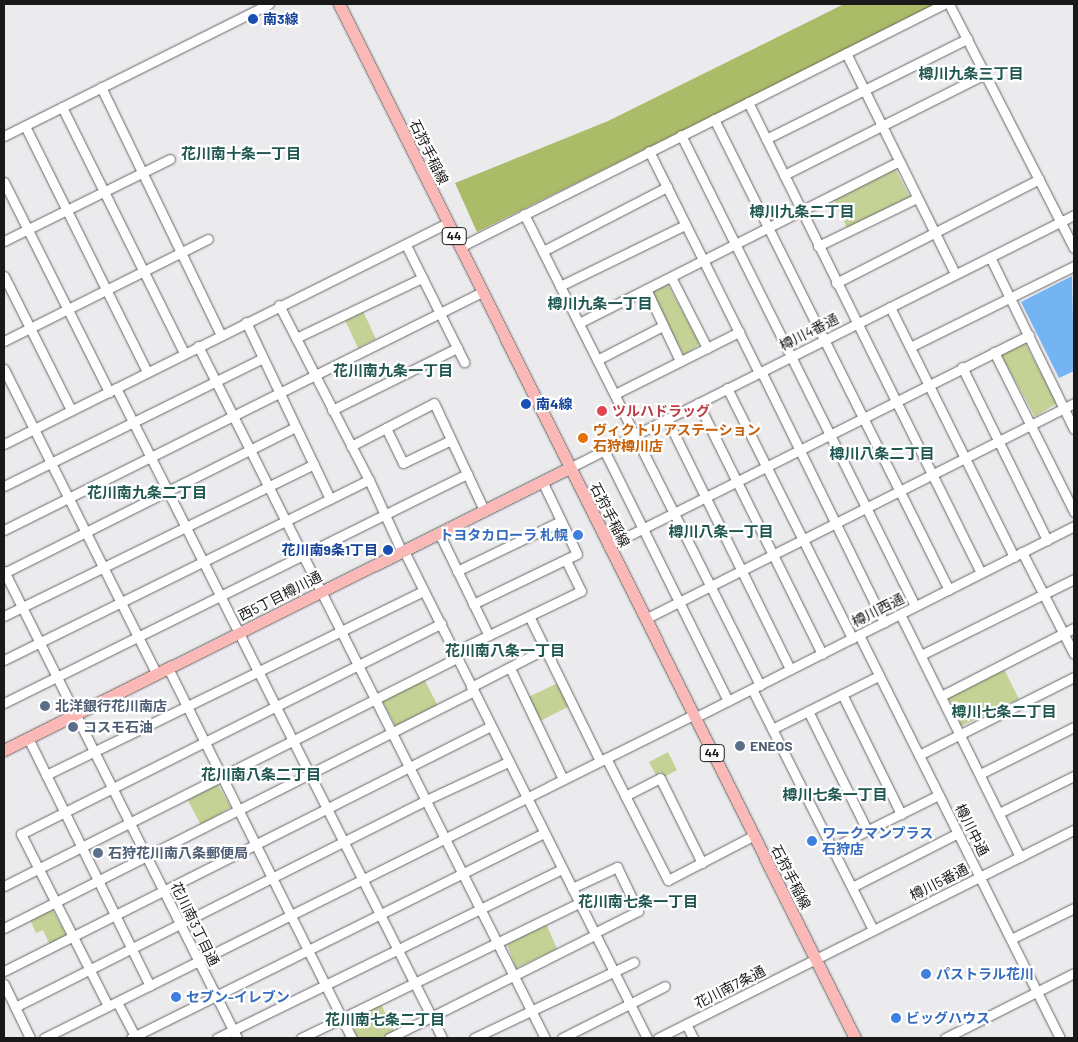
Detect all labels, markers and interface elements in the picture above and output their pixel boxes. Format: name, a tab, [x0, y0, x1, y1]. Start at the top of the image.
place label: 南3線	[263, 11, 299, 27]
marker: 南3線	[247, 13, 259, 25]
district label: 樽川九条三丁目	[919, 65, 1023, 83]
street label: 石狩手稲線	[406, 117, 452, 187]
district label: 花川南十条一丁目	[181, 145, 301, 163]
district label: 樽川九条二丁目	[750, 203, 854, 221]
road number: 44	[442, 227, 466, 246]
district label: 樽川九条一丁目	[548, 295, 652, 313]
street label: 樽川4番通	[777, 310, 841, 354]
district label: 花川南九条一丁目	[333, 362, 453, 380]
place label: 南4線	[536, 396, 572, 412]
marker: 南4線	[520, 398, 532, 410]
place label: ツルハドラッグ	[612, 403, 710, 419]
marker: ツルハドラッグ	[596, 405, 608, 417]
place label: ヴィクトリアステーション 石狩樽川店	[593, 422, 761, 454]
marker: ヴィクトリアステーション 石狩樽川店	[577, 432, 589, 444]
district label: 樽川八条二丁目	[830, 445, 934, 463]
street label: 石狩手稲線	[587, 480, 633, 550]
district label: 花川南九条二丁目	[87, 484, 207, 502]
district label: 樽川八条一丁目	[669, 523, 773, 541]
place label: トヨタカローラ 札幌	[439, 527, 568, 543]
marker: トヨタカローラ 札幌	[572, 529, 584, 541]
place label: 花川南9条1丁目	[282, 542, 378, 558]
marker: 花川南9条1丁目	[382, 544, 394, 556]
street label: 西5丁目樽川通	[236, 568, 324, 624]
street label: 樽川西通	[849, 590, 907, 630]
district label: 花川南八条一丁目	[445, 642, 565, 660]
place label: 北洋銀行花川南店	[55, 698, 167, 714]
marker: 北洋銀行花川南店	[39, 700, 51, 712]
district label: 樽川七条二丁目	[952, 703, 1056, 721]
place label: コスモ石油	[83, 719, 153, 735]
marker: コスモ石油	[67, 721, 79, 733]
place label: ENEOS	[750, 738, 793, 754]
marker: ENEOS	[734, 740, 746, 752]
road number: 44	[700, 744, 724, 762]
district label: 花川南八条二丁目	[201, 766, 321, 784]
district label: 樽川七条一丁目	[783, 786, 887, 804]
street label: 樽川中通	[952, 801, 992, 859]
place label: ワークマンプラス 石狩店	[822, 825, 934, 858]
marker: ワークマンプラス 石狩店	[806, 835, 818, 847]
street label: 石狩手稲線	[768, 842, 814, 912]
place label: 石狩花川南八条郵便局	[108, 845, 248, 861]
marker: 石狩花川南八条郵便局	[92, 847, 104, 859]
street label: 樽川5番通	[907, 860, 971, 904]
street label: 花川南3丁目通	[167, 879, 223, 969]
district label: 花川南七条一丁目	[578, 893, 698, 911]
street label: 花川南7条通	[692, 962, 768, 1012]
place label: パストラル花川	[936, 966, 1034, 982]
marker: パストラル花川	[920, 968, 932, 980]
place label: セブン-イレブン	[186, 989, 290, 1005]
marker: セブン-イレブン	[170, 991, 182, 1003]
place label: ビッグハウス	[906, 1010, 990, 1026]
district label: 花川南七条二丁目	[325, 1011, 445, 1029]
marker: ビッグハウス	[890, 1012, 902, 1024]

